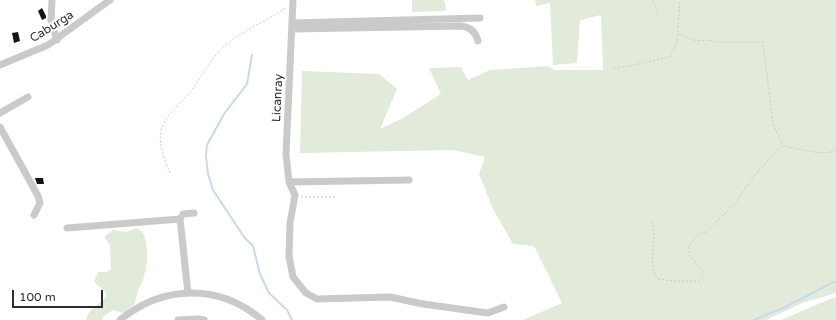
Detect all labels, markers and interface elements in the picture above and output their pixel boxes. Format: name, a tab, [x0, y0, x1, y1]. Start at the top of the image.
street label: Caburga	[28, 8, 76, 46]
street label: Licanray	[270, 74, 286, 122]
scale bar	[14, 282, 105, 308]
text: 100 m	[19, 290, 56, 304]

